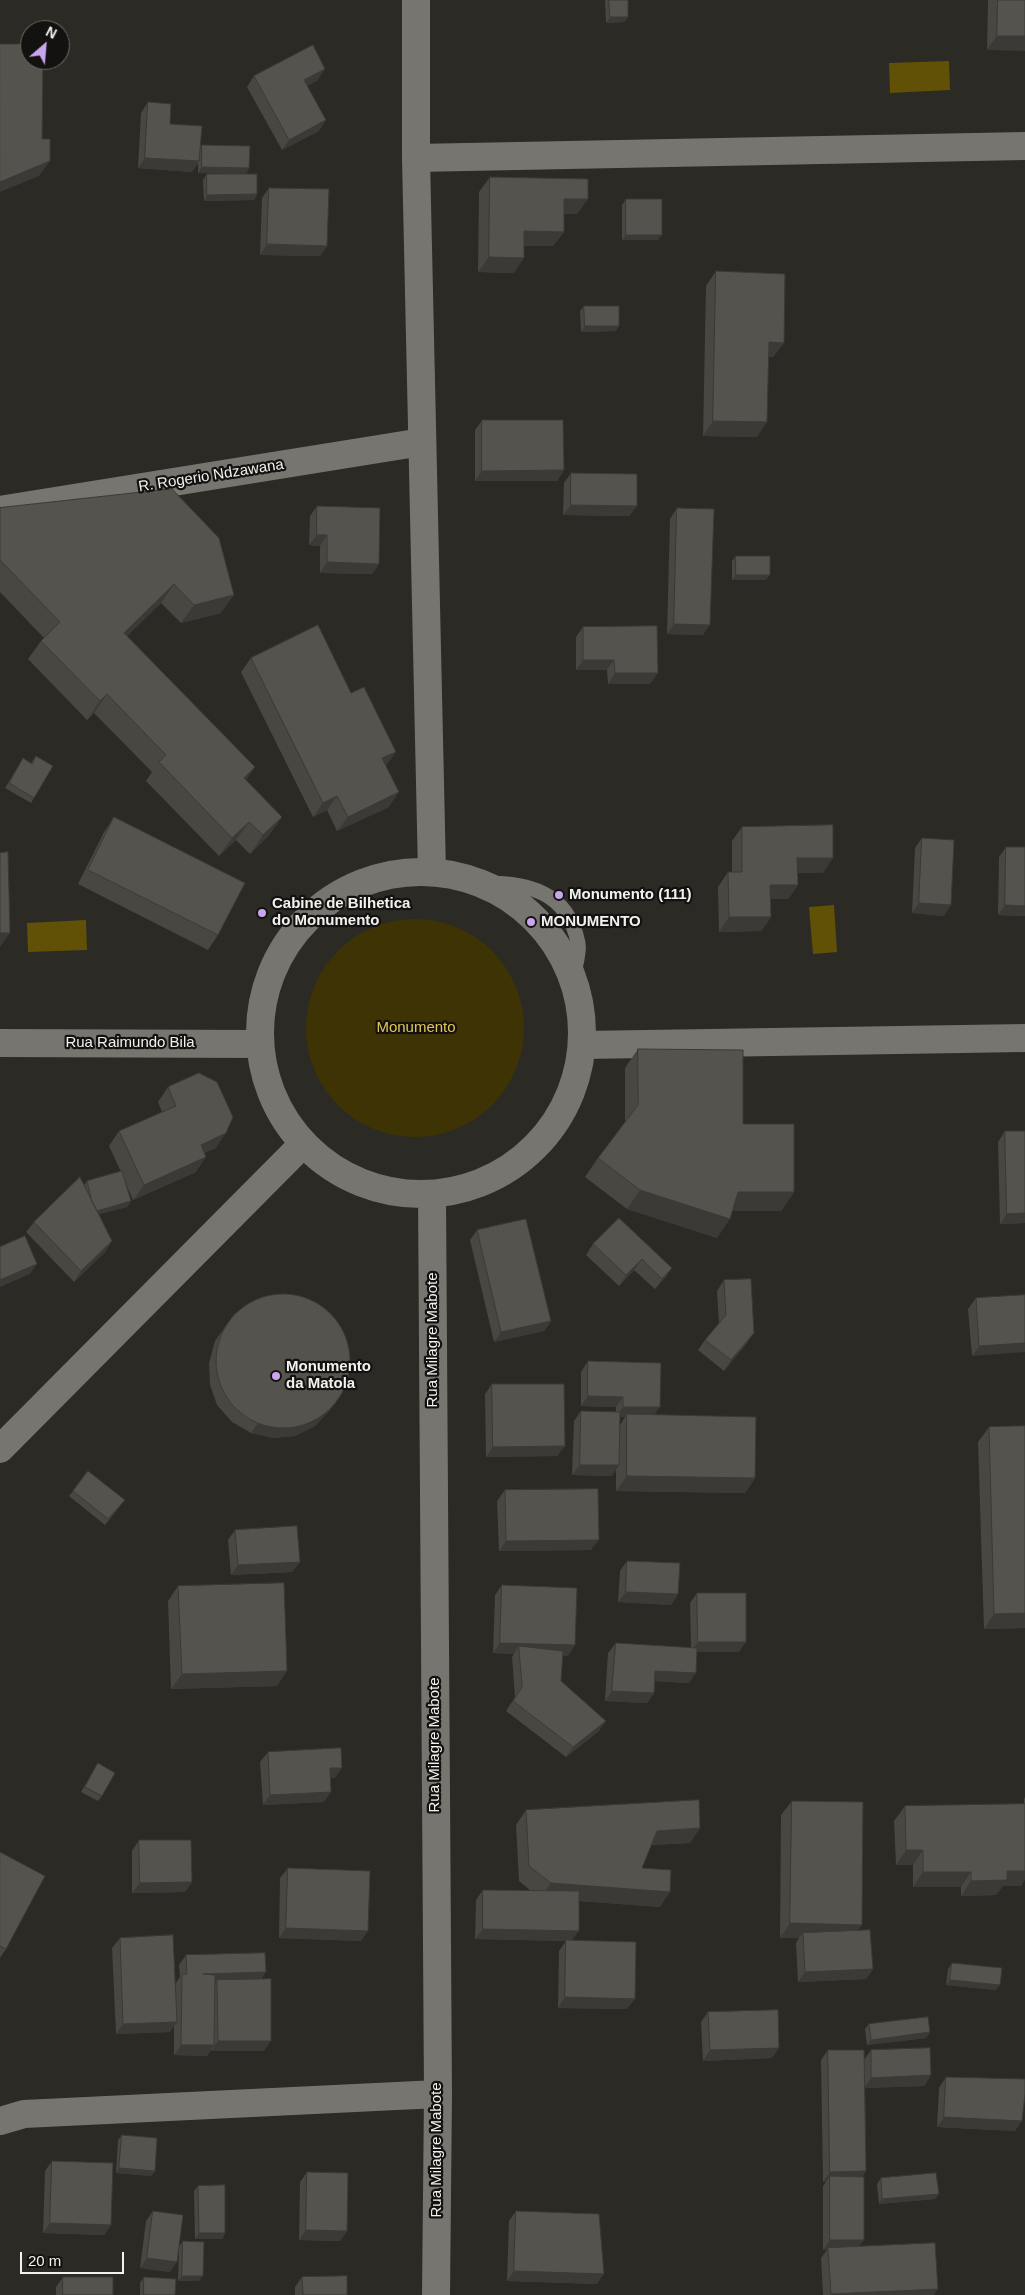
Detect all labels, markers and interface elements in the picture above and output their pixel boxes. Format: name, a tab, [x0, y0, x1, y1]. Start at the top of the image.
north arrow	[20, 20, 70, 70]
text: N	[43, 23, 59, 42]
street label: R. Rogerio Ndzawana	[137, 456, 285, 496]
place label: Monumento (111)	[569, 886, 692, 904]
marker: Monumento (111)	[553, 889, 565, 901]
place label: Cabine de Bilhetica do Monumento	[272, 895, 410, 930]
marker: Cabine de Bilhetica do Monumento	[256, 907, 268, 919]
place label: MONUMENTO	[541, 913, 641, 931]
marker: MONUMENTO	[525, 916, 537, 928]
park label: Monumento	[376, 1019, 456, 1037]
street label: Rua Raimundo Bila	[65, 1034, 195, 1052]
street label: Rua Milagre Mabote	[424, 1272, 442, 1408]
place label: Monumento da Matola	[286, 1358, 371, 1393]
marker: Monumento da Matola	[270, 1370, 282, 1382]
street label: Rua Milagre Mabote	[426, 1677, 444, 1813]
street label: Rua Milagre Mabote	[428, 2082, 446, 2218]
scale bar	[22, 2242, 126, 2274]
text: 20 m	[28, 2252, 61, 2269]

